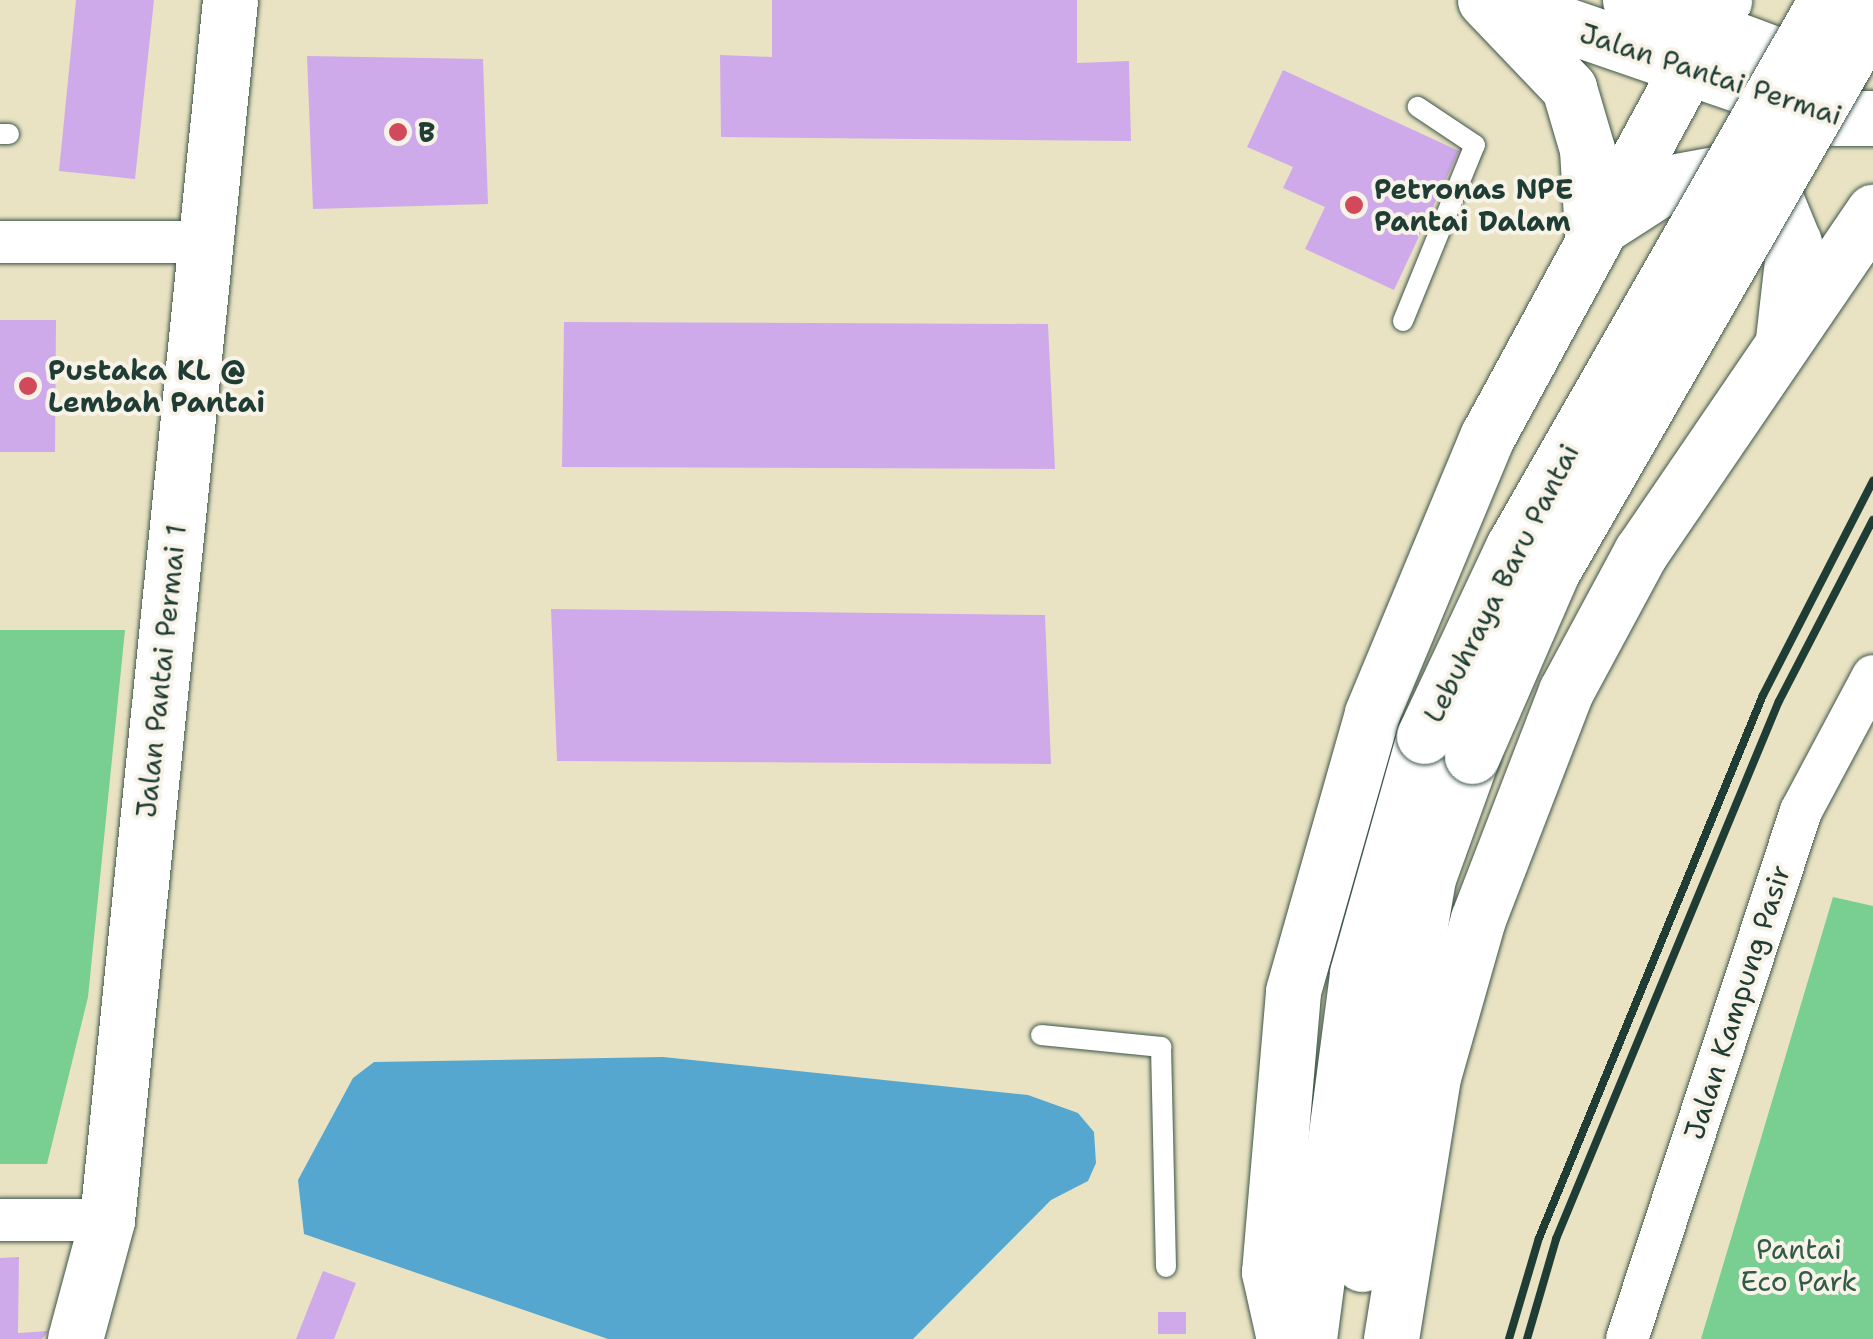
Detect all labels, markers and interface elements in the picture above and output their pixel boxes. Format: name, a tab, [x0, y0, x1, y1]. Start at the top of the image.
street label: Jalan Pantai Permai	[1576, 16, 1846, 132]
place label: B	[418, 115, 435, 149]
marker: B	[387, 121, 409, 143]
place label: Petronas NPE Pantai Dalam	[1374, 172, 1573, 238]
marker: Petronas NPE Pantai Dalam	[1343, 194, 1365, 216]
place label: Pustaka KL @ Lembah Pantai	[48, 353, 265, 419]
marker: Pustaka KL @ Lembah Pantai	[17, 375, 39, 397]
street label: Lebuhraya Baru Pantai	[1416, 438, 1586, 728]
street label: Jalan Pantai Permai 1	[129, 523, 193, 819]
street label: Jalan Kampung Pasir	[1677, 860, 1797, 1144]
park label: Pantai Eco Park	[1741, 1232, 1857, 1298]

